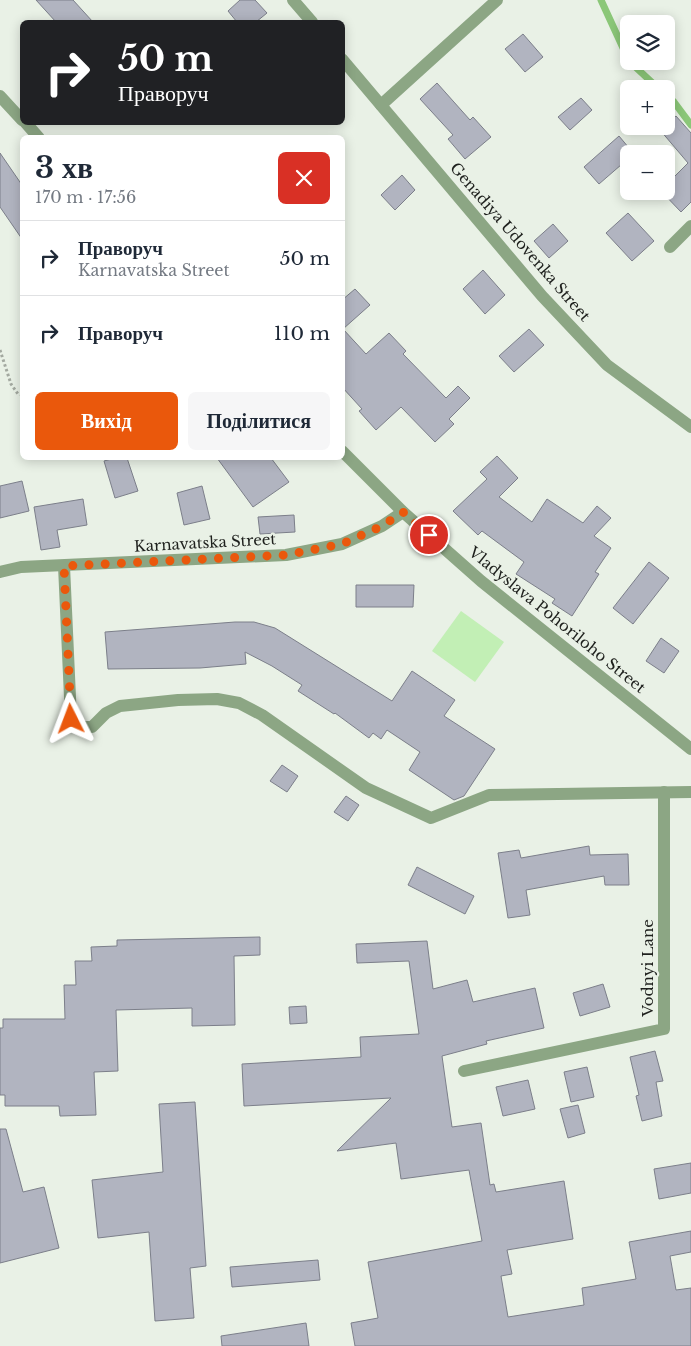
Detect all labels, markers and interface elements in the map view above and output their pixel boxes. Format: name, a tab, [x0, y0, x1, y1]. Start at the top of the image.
map controls	[620, 15, 675, 200]
button: layers	[620, 15, 675, 70]
text: 50 m	[118, 37, 213, 80]
icon: right	[35, 40, 100, 105]
text: Праворуч	[118, 80, 209, 107]
button: +	[620, 80, 675, 135]
button: −	[620, 145, 675, 200]
text: 3 хв	[35, 149, 93, 186]
button: close	[278, 152, 330, 204]
street label: Genadiya Udovenka Street	[446, 158, 595, 325]
text: 170 m · 17:56	[35, 187, 136, 207]
text: Праворуч	[78, 237, 163, 260]
icon: right	[35, 244, 63, 272]
text: 50 m	[280, 247, 330, 270]
text: Karnavatska Street	[78, 260, 230, 280]
icon: right	[35, 319, 63, 347]
text: Праворуч	[78, 322, 163, 345]
text: 110 m	[274, 322, 330, 345]
button: Вихід	[35, 392, 178, 450]
button: Поділитися	[188, 392, 330, 450]
pin	[408, 514, 450, 556]
icon: arrive	[415, 521, 443, 549]
street label: Karnavatska Street	[134, 529, 277, 556]
street label: Vladyslava Pohoriloho Street	[464, 542, 650, 697]
position arrow	[44, 692, 96, 744]
street label: Vodnyi Lane	[638, 919, 657, 1018]

